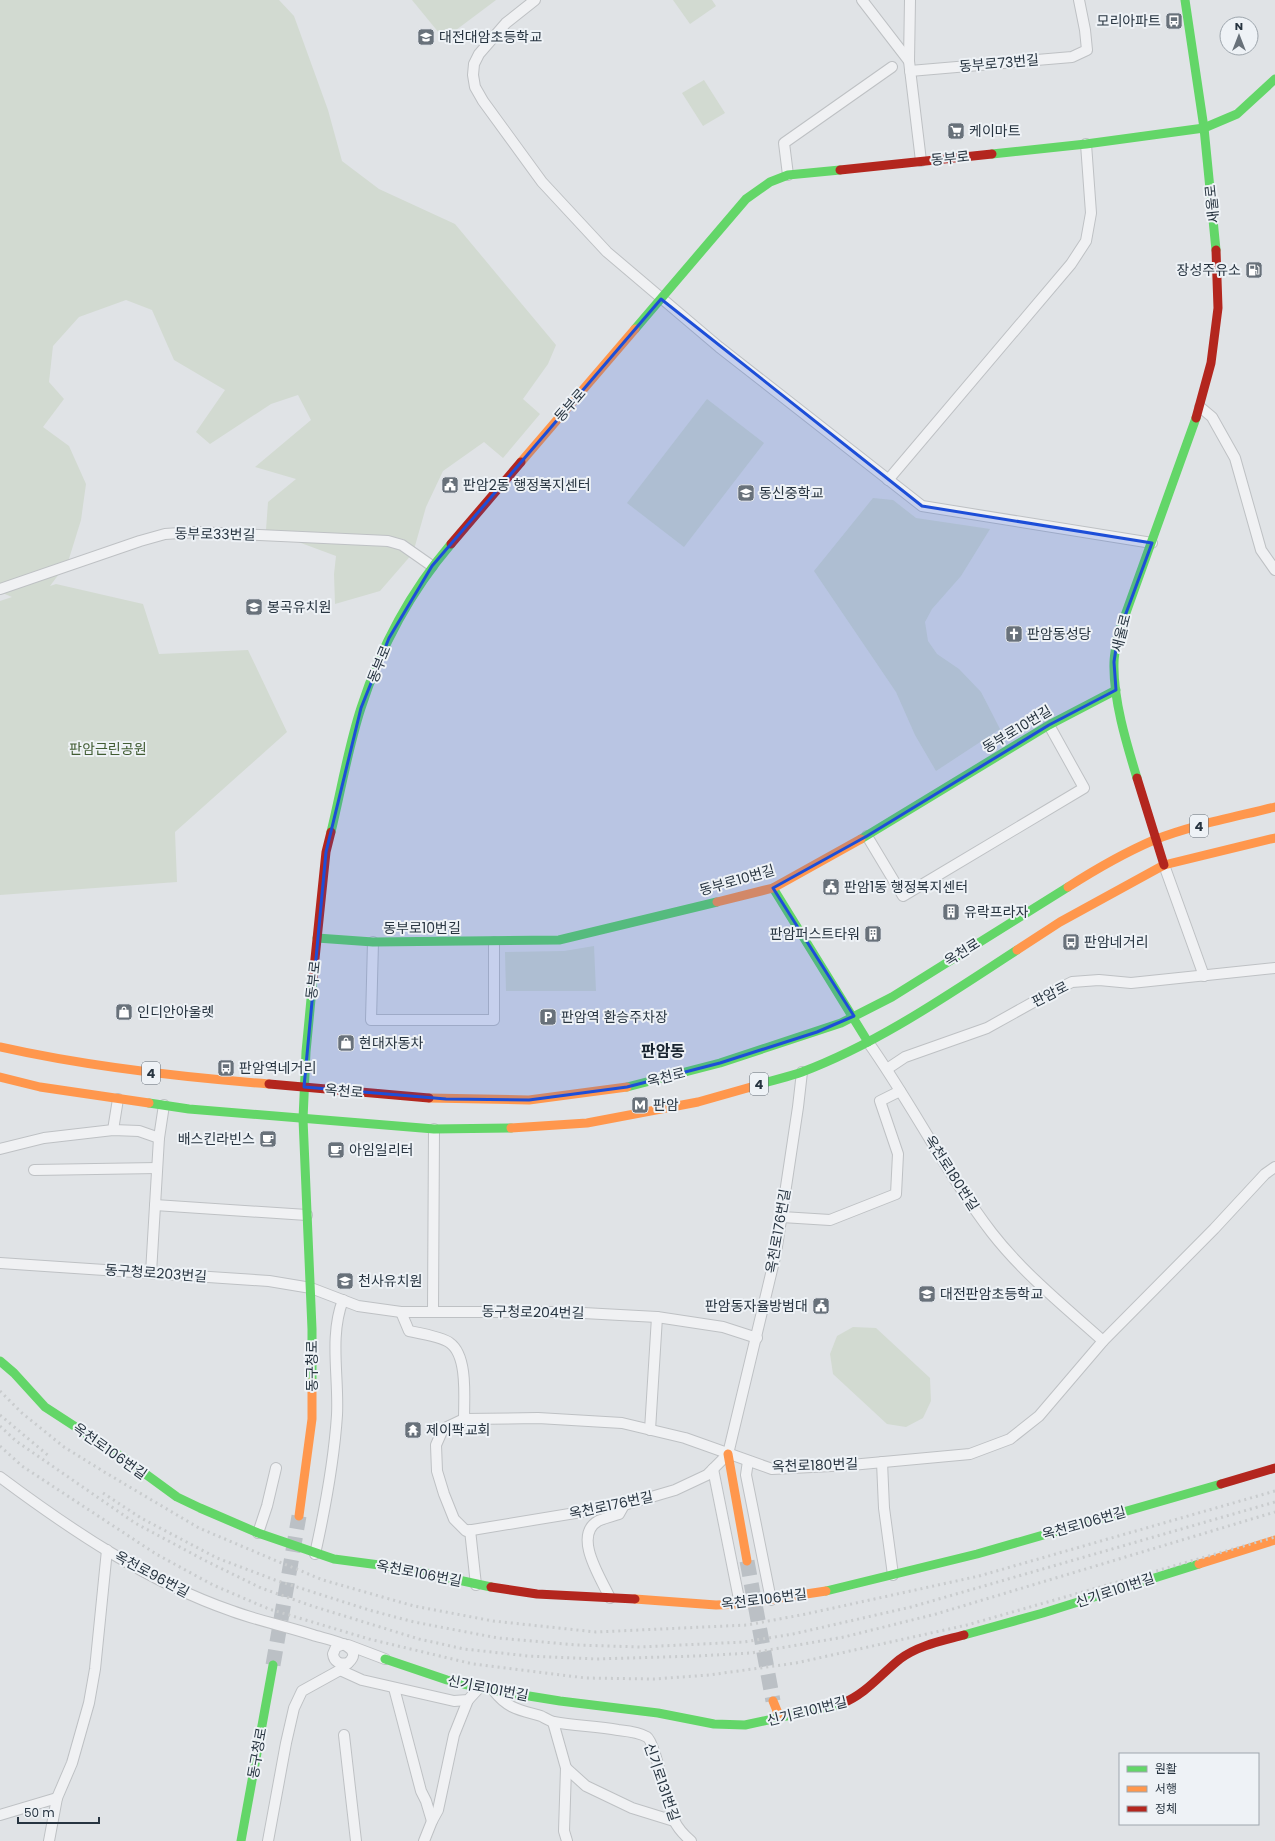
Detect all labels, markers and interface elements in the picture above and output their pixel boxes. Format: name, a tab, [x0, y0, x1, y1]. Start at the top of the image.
place label: 모리아파트	[1097, 11, 1161, 31]
bus stop icon: 모리아파트	[1164, 11, 1184, 31]
north arrow	[1219, 16, 1259, 56]
text: N	[1235, 18, 1243, 34]
school or university icon: 대전대암초등학교	[416, 27, 436, 47]
place label: 대전대암초등학교	[439, 27, 542, 47]
street label: 동부로73번길	[958, 50, 1040, 76]
supermarket icon: 케이마트	[946, 121, 966, 141]
place label: 케이마트	[969, 121, 1021, 141]
street label: 동부로	[930, 146, 970, 170]
street label: 새울로	[1200, 184, 1224, 224]
place label: 장성주유소	[1177, 260, 1241, 280]
fuel station icon: 장성주유소	[1244, 260, 1264, 280]
street label: 동부로	[550, 384, 590, 426]
public building icon: 판암2동 행정복지센터	[440, 475, 460, 495]
place label: 판암2동 행정복지센터	[463, 475, 591, 495]
school or university icon: 동신중학교	[736, 483, 756, 503]
place label: 동신중학교	[759, 483, 824, 503]
street label: 동부로33번길	[174, 523, 256, 545]
school or university icon: 봉곡유치원	[244, 597, 264, 617]
place label: 봉곡유치원	[267, 597, 331, 617]
street label: 새울로	[1107, 612, 1135, 654]
church icon: 판암동성당	[1004, 624, 1024, 644]
place label: 판암동성당	[1027, 624, 1092, 644]
street label: 동부로	[362, 642, 396, 686]
street label: 동부로10번길	[979, 700, 1055, 758]
park label: 판암근린공원	[69, 739, 147, 759]
road number: 4	[1190, 815, 1208, 837]
street label: 동부로10번길	[697, 860, 777, 900]
public building icon: 판암1동 행정복지센터	[821, 877, 841, 897]
place label: 판암1동 행정복지센터	[844, 877, 968, 897]
building icon: 유락프라자	[941, 902, 961, 922]
place label: 유락프라자	[964, 902, 1029, 922]
street label: 동부로10번길	[383, 918, 461, 938]
place label: 판암퍼스트타워	[770, 924, 860, 944]
building icon: 판암퍼스트타워	[863, 924, 883, 944]
bus stop icon: 판암네거리	[1061, 932, 1081, 952]
place label: 판암네거리	[1084, 932, 1148, 952]
street label: 옥천로	[940, 933, 984, 971]
street label: 동부로	[301, 960, 325, 1000]
street label: 판암로	[1028, 976, 1072, 1012]
shop icon: 인디안아울렛	[114, 1002, 134, 1022]
place label: 인디안아울렛	[137, 1002, 214, 1022]
parking icon: 판암역 환승주차장	[538, 1007, 558, 1027]
place label: 판암역 환승주차장	[561, 1007, 668, 1027]
shop icon: 현대자동차	[336, 1033, 356, 1053]
place label: 현대자동차	[359, 1033, 424, 1053]
district label: 판암동	[641, 1040, 685, 1063]
bus stop icon: 판암역네거리	[216, 1058, 236, 1078]
place label: 판암역네거리	[239, 1058, 316, 1078]
road number: 4	[142, 1062, 160, 1084]
street label: 옥천로	[645, 1063, 687, 1091]
road number: 4	[750, 1073, 768, 1095]
street label: 옥천로	[324, 1079, 364, 1103]
metro station icon: 판암	[630, 1095, 650, 1115]
place label: 판암	[653, 1095, 679, 1115]
place label: 배스킨라빈스	[178, 1129, 255, 1149]
cafe icon: 배스킨라빈스	[258, 1129, 278, 1149]
street label: 옥천로180번길	[920, 1131, 984, 1215]
cafe icon: 아임일리터	[326, 1140, 346, 1160]
place label: 아임일리터	[349, 1140, 413, 1160]
street label: 옥천로176번길	[761, 1187, 795, 1275]
street label: 동구청로203번길	[104, 1259, 208, 1287]
school or university icon: 천사유치원	[335, 1271, 355, 1291]
place label: 천사유치원	[358, 1271, 422, 1291]
school or university icon: 대전판암초등학교	[917, 1284, 937, 1304]
place label: 대전판암초등학교	[940, 1284, 1043, 1304]
place label: 판암동자율방범대	[705, 1296, 808, 1316]
public building icon: 판암동자율방범대	[811, 1296, 831, 1316]
street label: 동구청로204번길	[481, 1301, 585, 1323]
street label: 동구청로	[302, 1340, 322, 1392]
street label: 옥천로106번길	[69, 1418, 151, 1484]
temple icon: 제이팍교회	[403, 1420, 423, 1440]
place label: 제이팍교회	[426, 1420, 490, 1440]
street label: 옥천로180번길	[771, 1453, 859, 1477]
street label: 옥천로176번길	[567, 1486, 655, 1524]
street label: 옥천로106번길	[1040, 1501, 1128, 1545]
street label: 옥천로96번길	[111, 1546, 193, 1602]
street label: 옥천로106번길	[375, 1555, 463, 1591]
street label: 신기로101번길	[1073, 1568, 1157, 1612]
street label: 옥천로106번길	[720, 1584, 808, 1614]
street label: 신기로101번길	[446, 1670, 530, 1706]
street label: 신기로101번길	[765, 1691, 849, 1731]
street label: 동구청로	[243, 1726, 271, 1780]
street label: 신기로131번길	[639, 1740, 685, 1824]
legend	[1119, 1753, 1259, 1825]
text: 원활	[1155, 1760, 1177, 1777]
text: 서행	[1155, 1780, 1177, 1797]
scale bar	[18, 1799, 99, 1825]
text: 정체	[1155, 1800, 1177, 1817]
text: 50 m	[24, 1804, 55, 1821]

